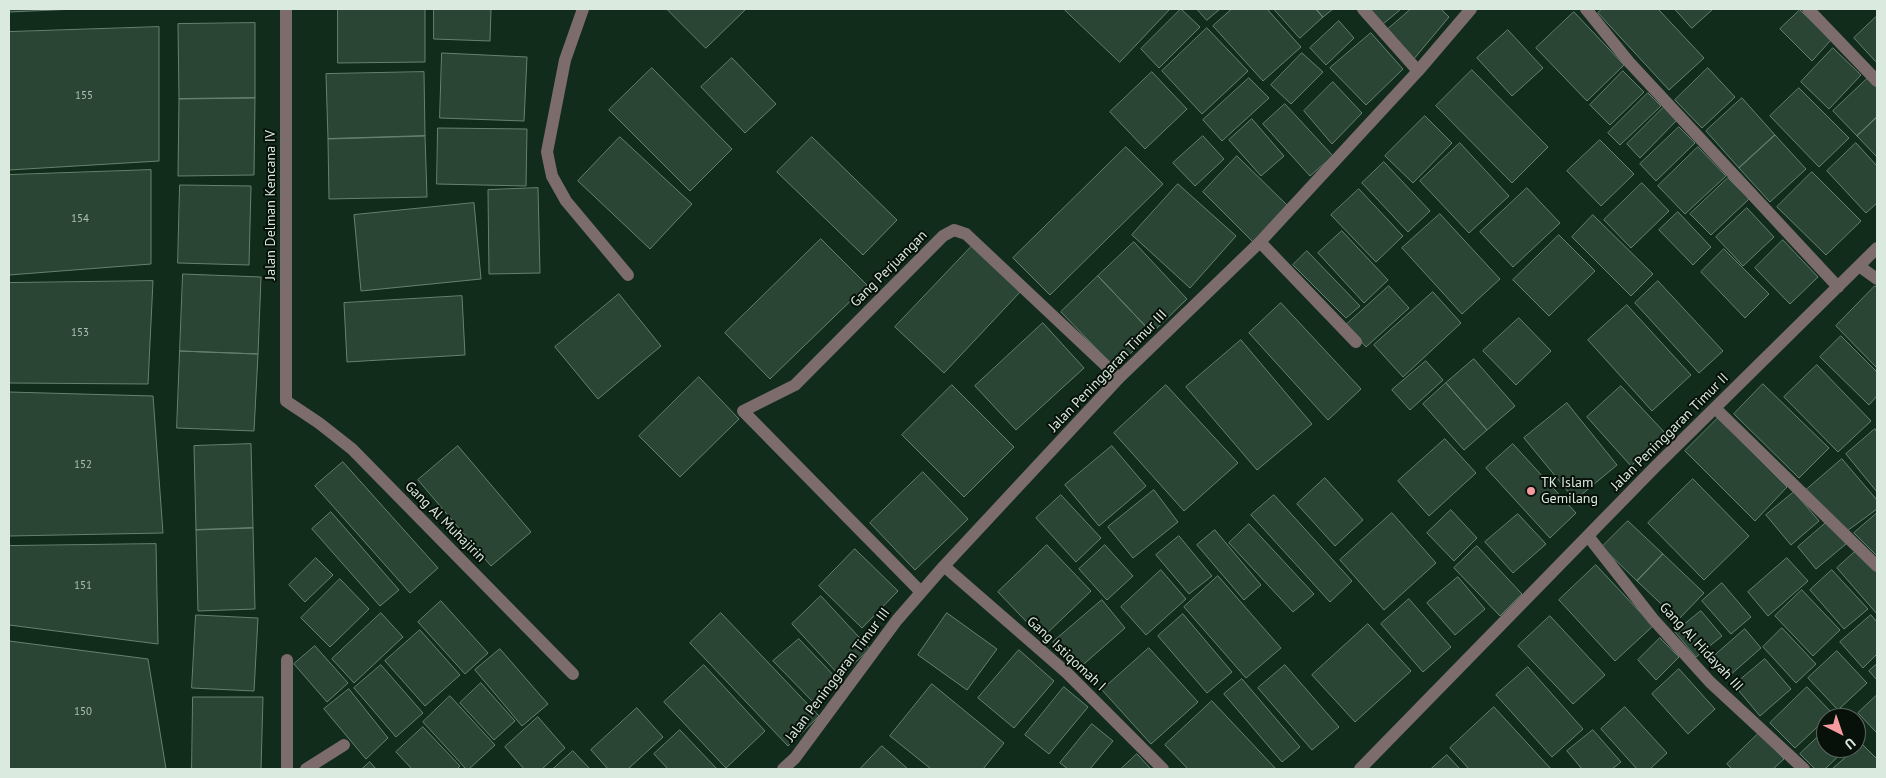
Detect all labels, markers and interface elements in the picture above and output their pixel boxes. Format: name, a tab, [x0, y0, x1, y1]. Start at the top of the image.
house number: 155	[75, 89, 93, 103]
street label: Jalan Delman Kencana IV	[263, 130, 279, 280]
house number: 154	[71, 212, 89, 226]
street label: Gang Perjuangan	[847, 227, 931, 311]
street label: Jalan Peninggaran Timur III	[1045, 306, 1171, 436]
house number: 153	[71, 326, 89, 340]
street label: Jalan Peninggaran Timur II	[1608, 370, 1732, 494]
house number: 152	[74, 458, 92, 472]
place label: TK Islam Gemilang	[1541, 475, 1598, 508]
street label: Gang Al Muhajirin	[401, 478, 489, 566]
marker: TK Islam Gemilang	[1525, 485, 1537, 497]
house number: 151	[74, 579, 92, 593]
street label: Gang Al Hidayah III	[1656, 599, 1746, 695]
street label: Jalan Peninggaran Timur III	[782, 605, 894, 745]
street label: Gang Istiqomah I	[1023, 613, 1109, 695]
house number: 150	[74, 705, 92, 719]
north arrow	[1816, 708, 1866, 758]
text: U	[1841, 734, 1859, 753]

